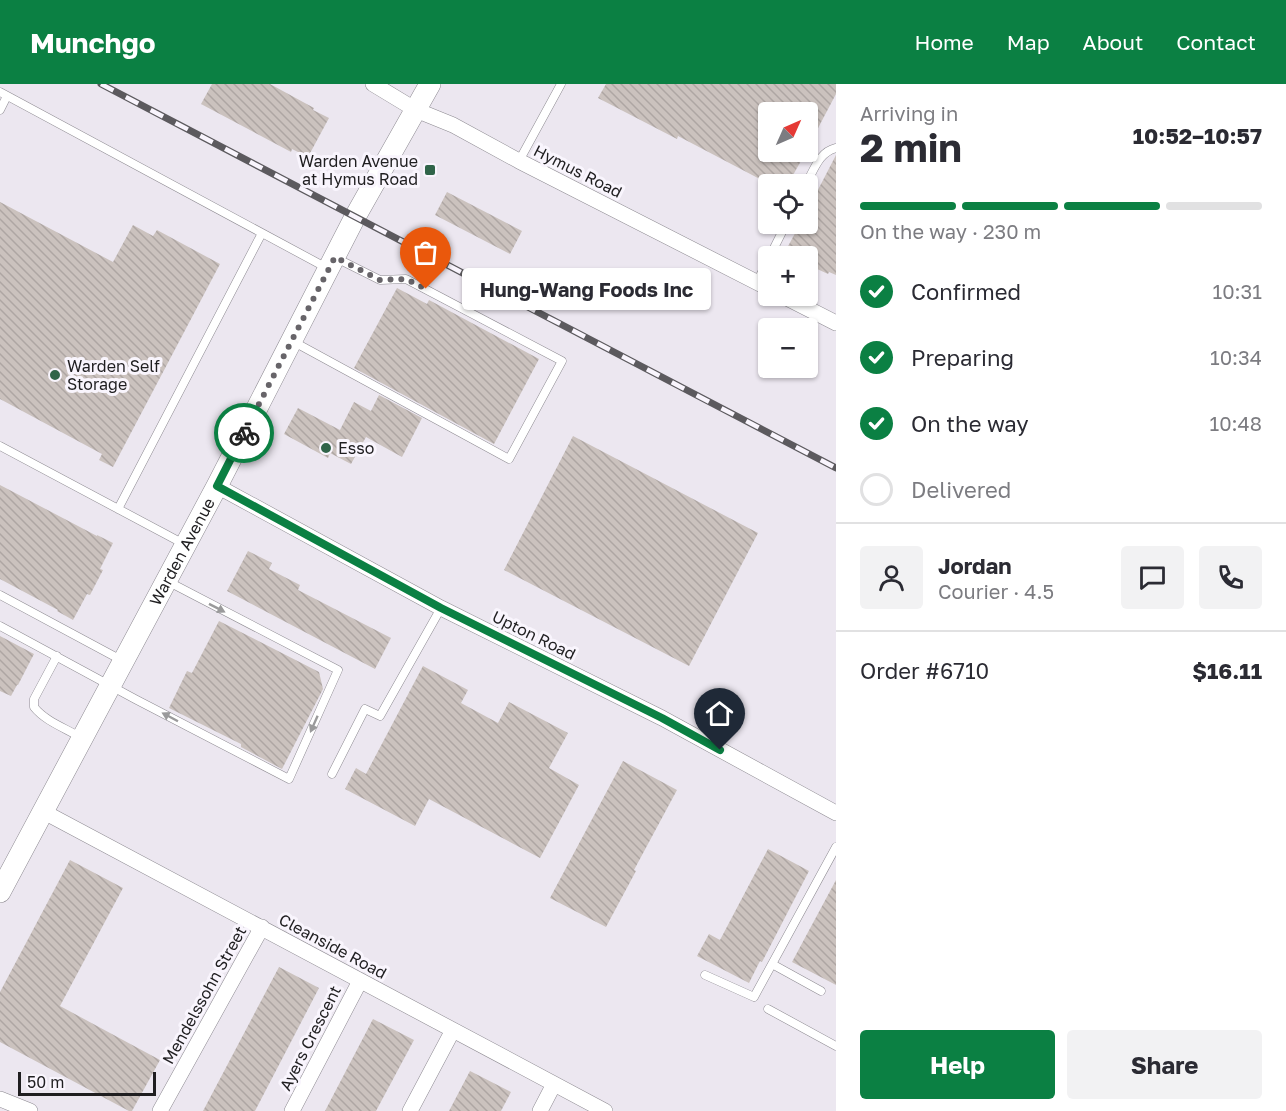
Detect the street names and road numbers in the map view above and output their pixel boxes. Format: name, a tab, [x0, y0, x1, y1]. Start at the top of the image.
street label: Hymus Road	[530, 140, 626, 202]
street label: Warden Avenue	[145, 494, 219, 609]
street label: Upton Road	[489, 606, 579, 664]
street label: Cleanside Road	[276, 909, 390, 983]
street label: Mendelssohn Street	[158, 922, 250, 1068]
street label: Ayers Crescent	[275, 982, 345, 1094]

